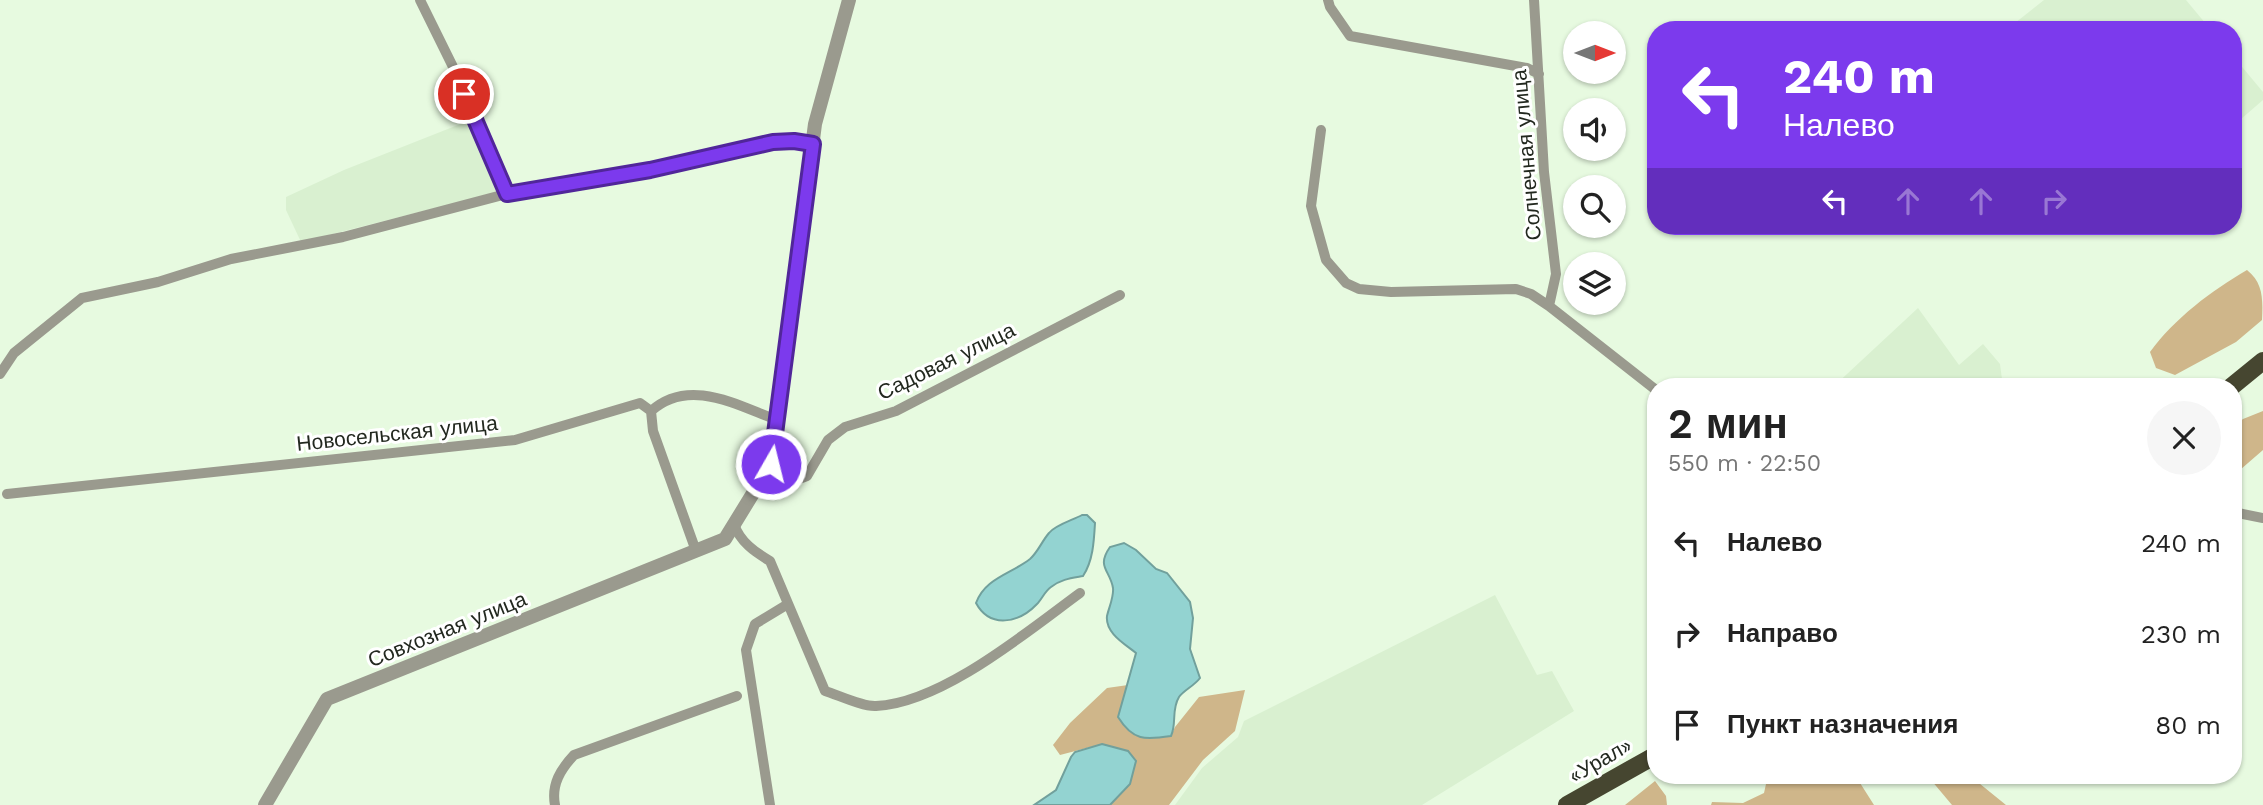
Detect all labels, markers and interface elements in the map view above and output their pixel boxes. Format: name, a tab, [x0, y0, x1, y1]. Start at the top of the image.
north arrow	[1563, 21, 1626, 84]
map controls	[1563, 21, 1626, 315]
text: 240 m	[1783, 47, 1935, 105]
icon: left	[1668, 49, 1759, 140]
pin	[434, 64, 494, 124]
street label: Солнечная улица	[1506, 68, 1546, 242]
icon: arrive	[445, 75, 483, 113]
button: sound	[1563, 98, 1626, 161]
text: Налево	[1783, 106, 1895, 144]
button: search	[1563, 175, 1626, 238]
icon: left	[1816, 182, 1854, 220]
icon: ahead	[1889, 182, 1927, 220]
icon: ahead	[1962, 182, 2000, 220]
icon: right	[2035, 182, 2073, 220]
button: layers	[1563, 252, 1626, 315]
street label: Садовая улица	[873, 317, 1019, 405]
text: 2 мин	[1668, 399, 1788, 448]
button: close	[2147, 401, 2221, 475]
street label: Новосельская улица	[295, 410, 499, 456]
position arrow	[734, 427, 808, 501]
text: 550 m · 22:50	[1668, 450, 1821, 477]
icon: left	[1668, 524, 1706, 562]
text: Налево	[1727, 527, 1822, 557]
text: 240 m	[2141, 528, 2221, 558]
street label: Совхозная улица	[364, 586, 530, 672]
icon: right	[1668, 615, 1706, 653]
text: Направо	[1727, 618, 1838, 648]
text: 230 m	[2141, 619, 2221, 649]
icon: arrive	[1668, 706, 1706, 744]
text: Пункт назначения	[1727, 709, 1958, 739]
text: 80 m	[2155, 710, 2221, 740]
street label: «Урал»	[1564, 732, 1636, 788]

